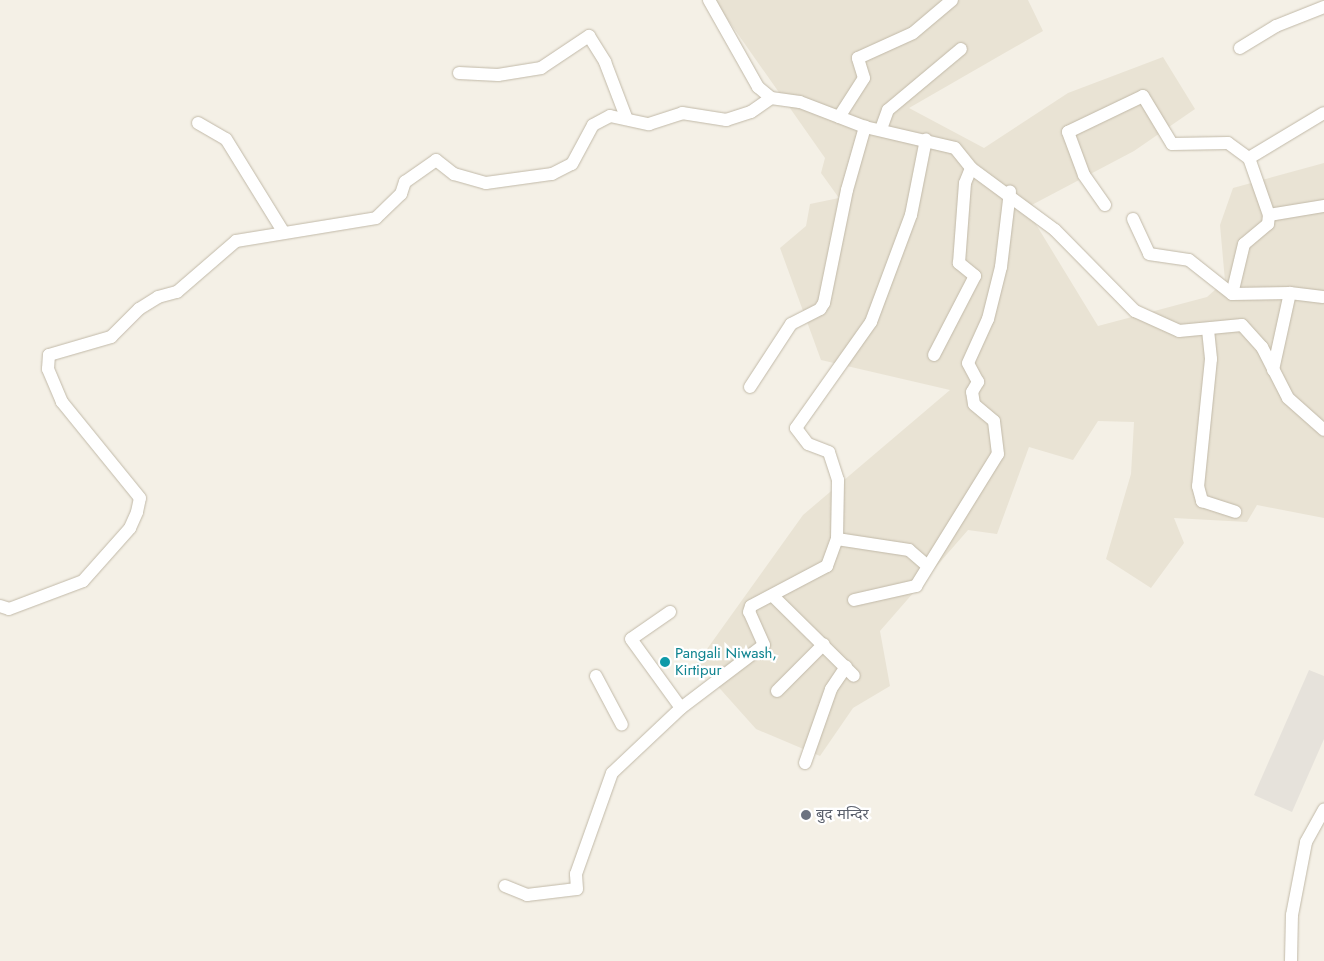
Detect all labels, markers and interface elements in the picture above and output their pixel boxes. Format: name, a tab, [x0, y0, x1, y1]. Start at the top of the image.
place label: Pangali Niwash, Kirtipur	[675, 644, 777, 679]
marker: Pangali Niwash, Kirtipur	[659, 656, 671, 668]
place label: बुद मन्दिर	[816, 806, 869, 824]
marker: बुद मन्दिर	[800, 809, 812, 821]

